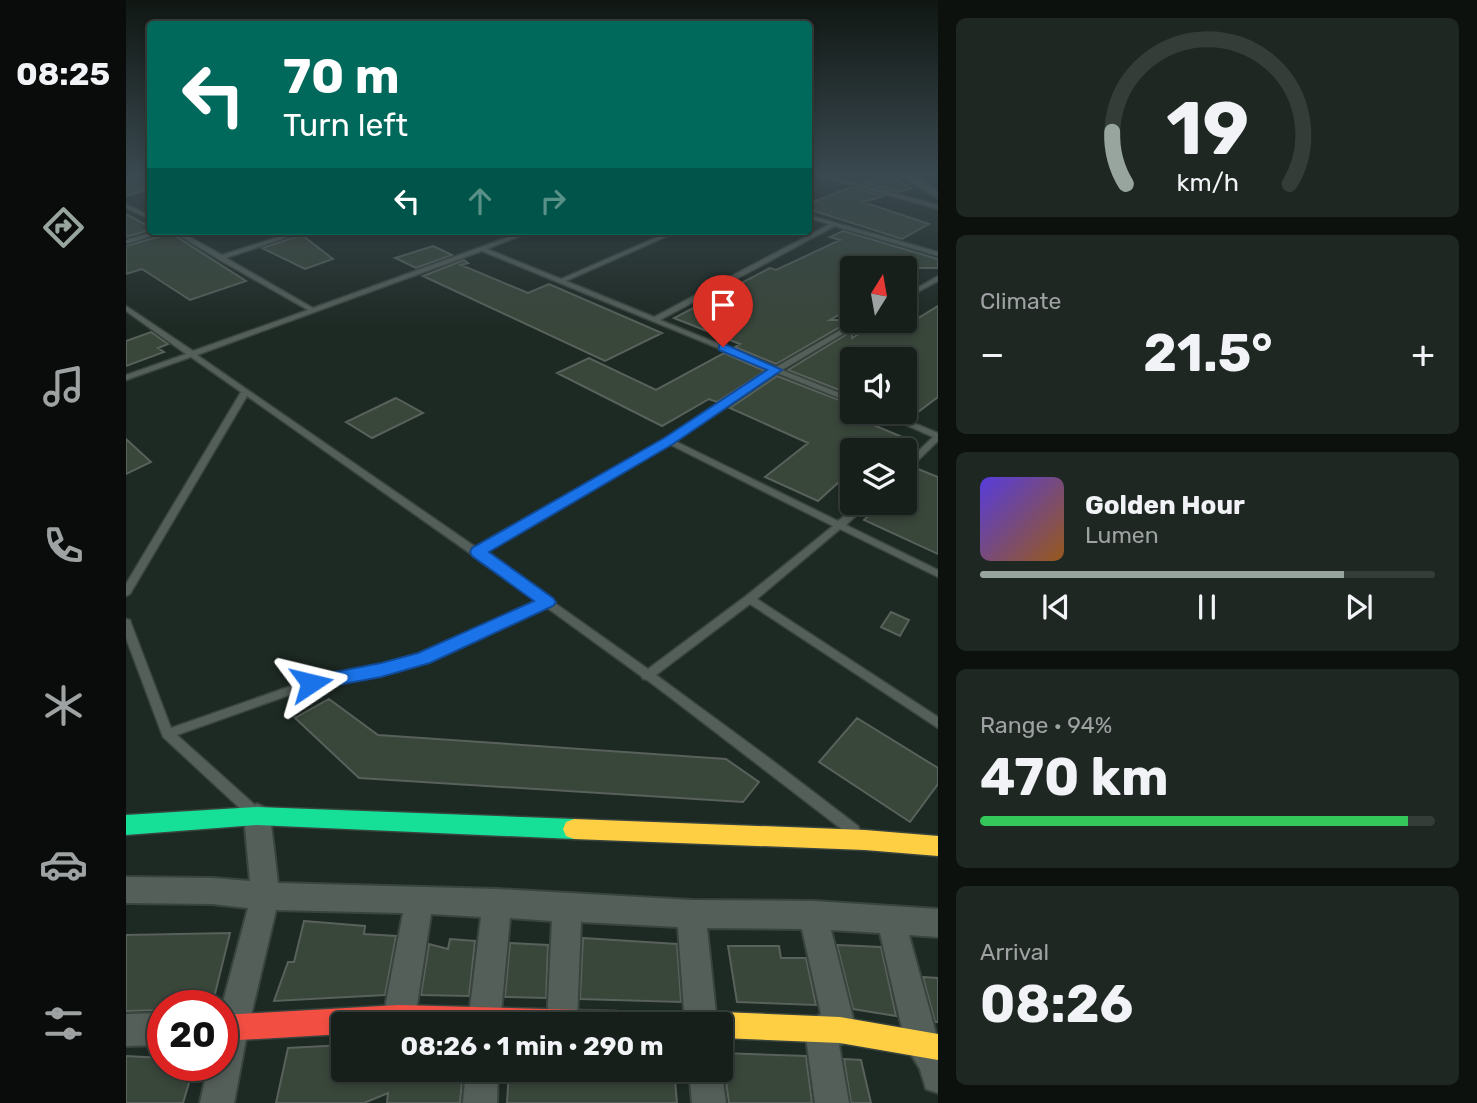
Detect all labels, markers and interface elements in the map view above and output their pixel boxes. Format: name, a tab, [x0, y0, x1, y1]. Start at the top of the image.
text: 70 m	[283, 47, 400, 105]
icon: left	[168, 49, 259, 140]
text: 08:25	[16, 55, 110, 93]
text: 19	[1166, 86, 1249, 172]
text: Turn left	[283, 106, 408, 144]
text: km/h	[1176, 167, 1239, 196]
icon: left	[388, 182, 426, 220]
icon: ahead	[461, 182, 499, 220]
icon: right	[534, 182, 572, 220]
icon: directions	[39, 203, 88, 252]
north arrow	[840, 256, 917, 332]
map controls	[840, 256, 917, 515]
pin	[693, 275, 753, 347]
icon: arrive	[704, 286, 742, 324]
text: Climate	[980, 287, 1061, 315]
text: 21.5°	[1143, 322, 1273, 384]
text: −	[980, 331, 1005, 377]
text: +	[1411, 331, 1435, 377]
button: sound	[840, 347, 917, 424]
icon: music	[39, 362, 88, 411]
button: layers	[840, 438, 917, 515]
text: Golden Hour	[1085, 490, 1245, 521]
icon: phone	[39, 521, 88, 570]
text: Lumen	[1085, 521, 1159, 549]
icon: previous	[1037, 588, 1075, 626]
icon: pause	[1188, 588, 1226, 626]
icon: next	[1340, 588, 1378, 626]
position arrow	[274, 646, 348, 720]
icon: climate	[39, 681, 88, 730]
text: Range · 94%	[980, 711, 1112, 739]
text: 470 km	[980, 746, 1169, 808]
icon: car	[39, 840, 88, 889]
text: Arrival	[980, 938, 1049, 966]
text: 08:26	[980, 973, 1133, 1035]
speed limit sign: 20	[147, 990, 238, 1081]
icon: filters	[39, 999, 88, 1048]
text: 08:26 · 1 min · 290 m	[400, 1031, 664, 1062]

